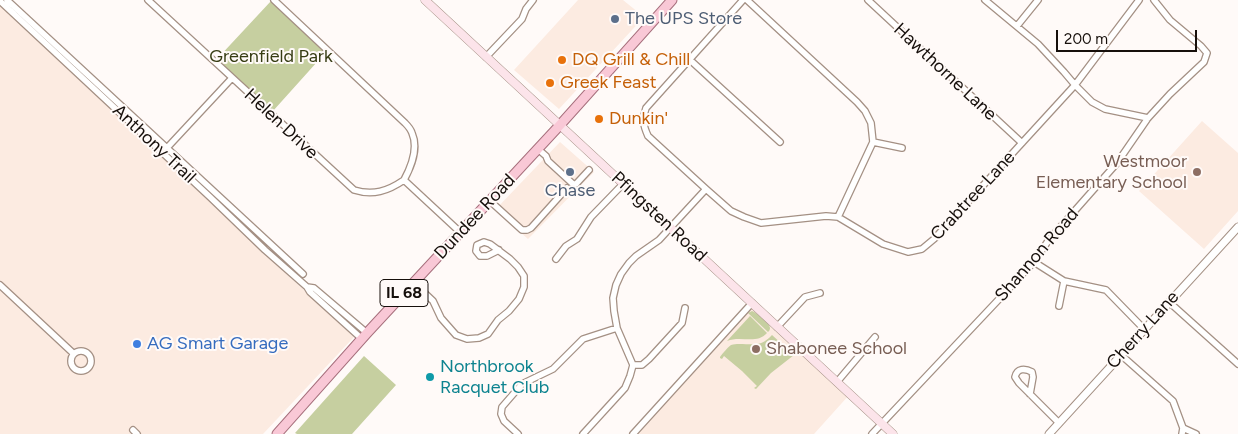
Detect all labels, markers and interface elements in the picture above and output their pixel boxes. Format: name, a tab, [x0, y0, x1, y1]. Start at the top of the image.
place label: The UPS Store	[625, 8, 742, 30]
marker: The UPS Store	[609, 13, 621, 25]
street label: Hawthorne Lane	[889, 19, 1001, 125]
scale bar	[1058, 20, 1199, 52]
text: 200 m	[1064, 30, 1108, 48]
park label: Greenfield Park	[209, 46, 333, 68]
place label: DQ Grill & Chill	[572, 49, 690, 71]
marker: DQ Grill & Chill	[556, 54, 568, 66]
place label: Greek Feast	[560, 72, 656, 94]
marker: Greek Feast	[544, 77, 556, 89]
street label: Helen Drive	[240, 84, 322, 164]
street label: Anthony Trail	[108, 100, 200, 188]
place label: Dunkin'	[609, 108, 668, 130]
marker: Dunkin'	[593, 113, 605, 125]
street label: Crabtree Lane	[926, 147, 1020, 245]
place label: Westmoor Elementary School	[1036, 151, 1187, 193]
marker: Chase	[564, 166, 576, 178]
marker: Westmoor Elementary School	[1191, 166, 1203, 178]
street label: Pfingsten Road	[607, 167, 711, 267]
street label: Dundee Road	[430, 170, 520, 264]
place label: Chase	[545, 180, 595, 202]
street label: Shannon Road	[991, 204, 1083, 306]
road number: IL 68	[380, 280, 428, 306]
street label: Cherry Lane	[1102, 287, 1184, 373]
place label: AG Smart Garage	[147, 333, 288, 355]
marker: AG Smart Garage	[131, 338, 143, 350]
place label: Shabonee School	[766, 338, 907, 360]
marker: Shabonee School	[750, 343, 762, 355]
place label: Northbrook Racquet Club	[440, 356, 549, 398]
marker: Northbrook Racquet Club	[424, 371, 436, 383]

